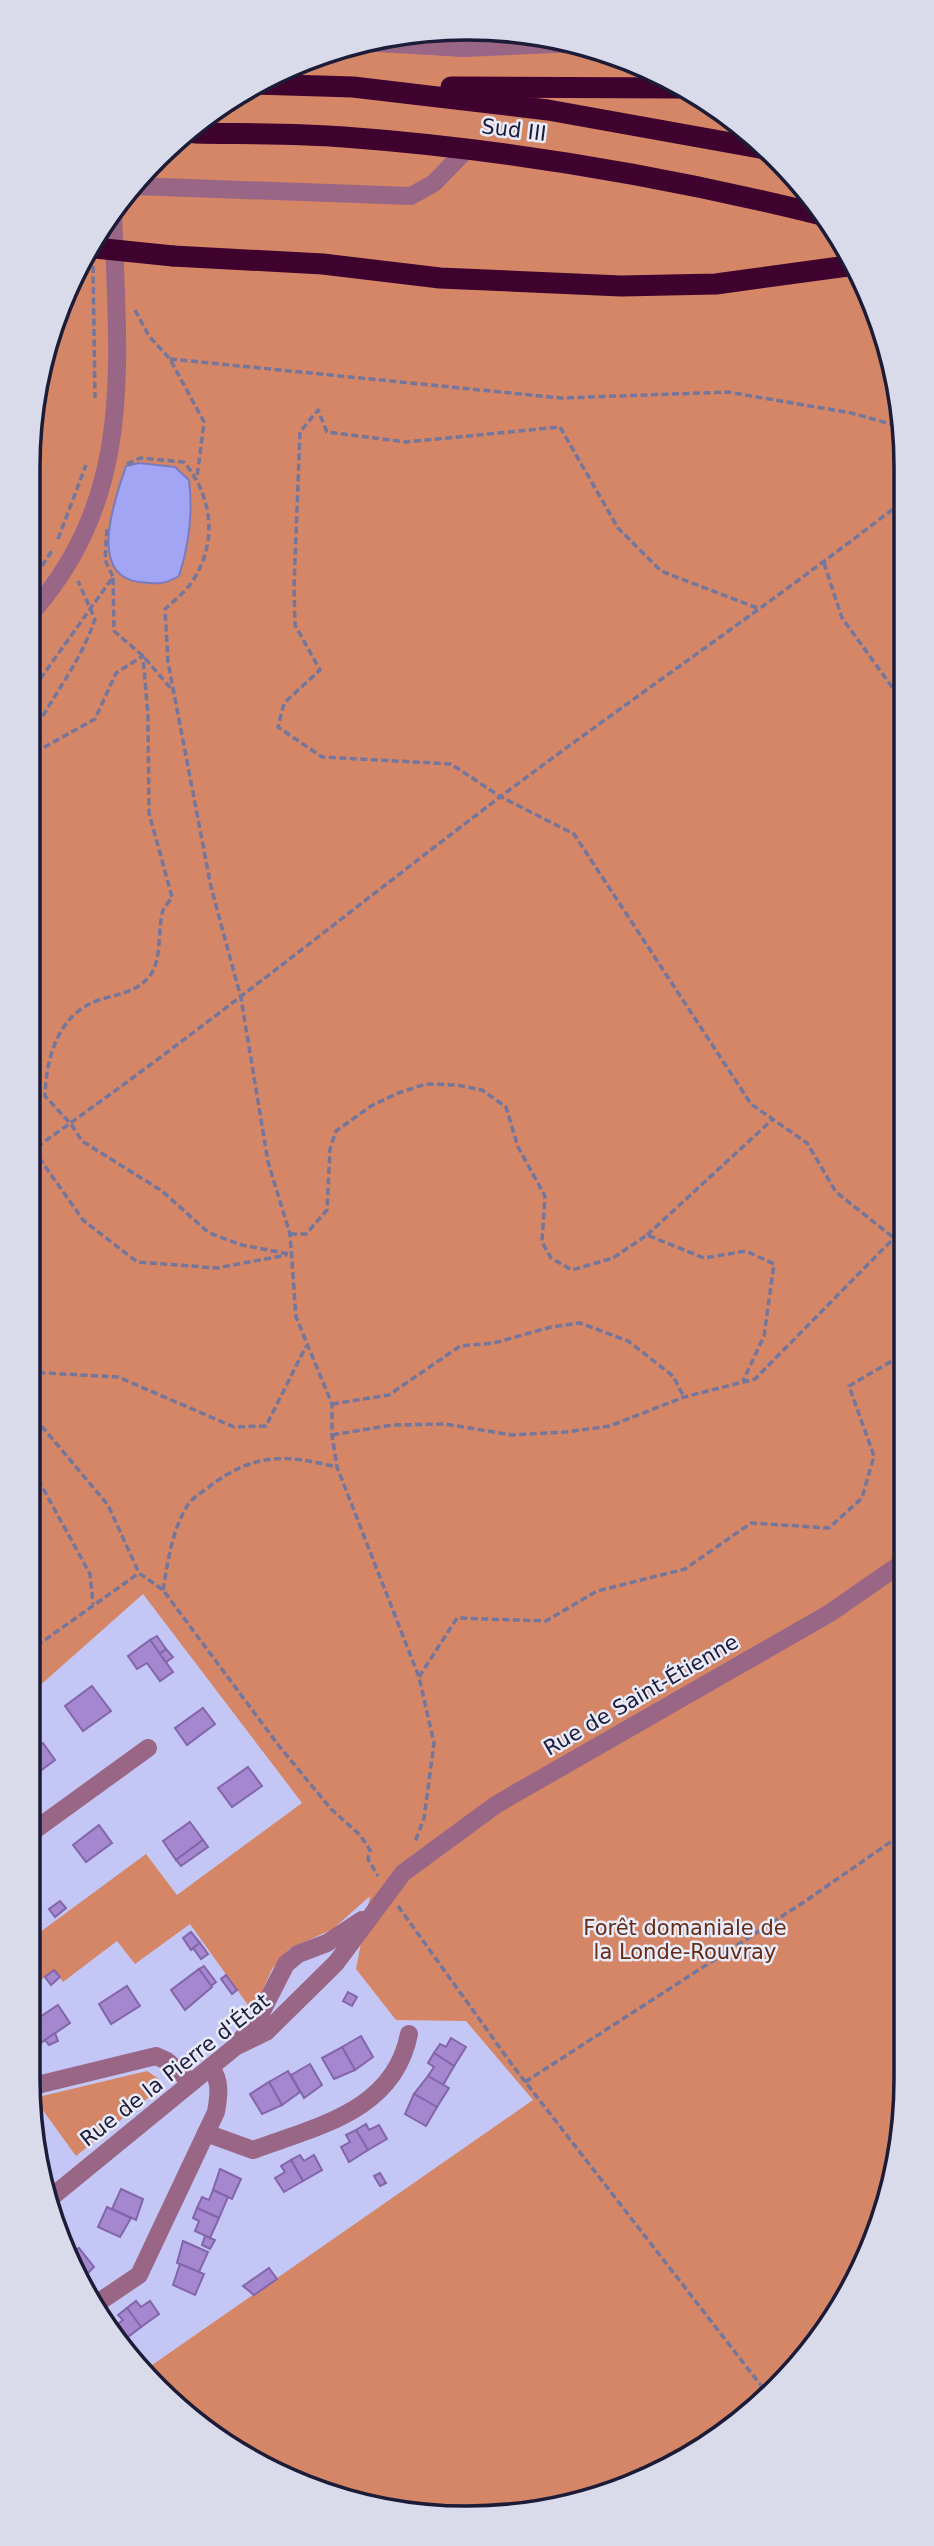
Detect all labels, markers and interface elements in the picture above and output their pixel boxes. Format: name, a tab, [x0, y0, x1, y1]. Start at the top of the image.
street label: Sud III	[480, 114, 548, 146]
street label: Rue de Saint-Étienne	[539, 1629, 742, 1761]
park label: Forêt domaniale de la Londe-Rouvray	[583, 1916, 787, 1964]
street label: Rue de la Pierre d'État	[75, 1988, 274, 2151]

